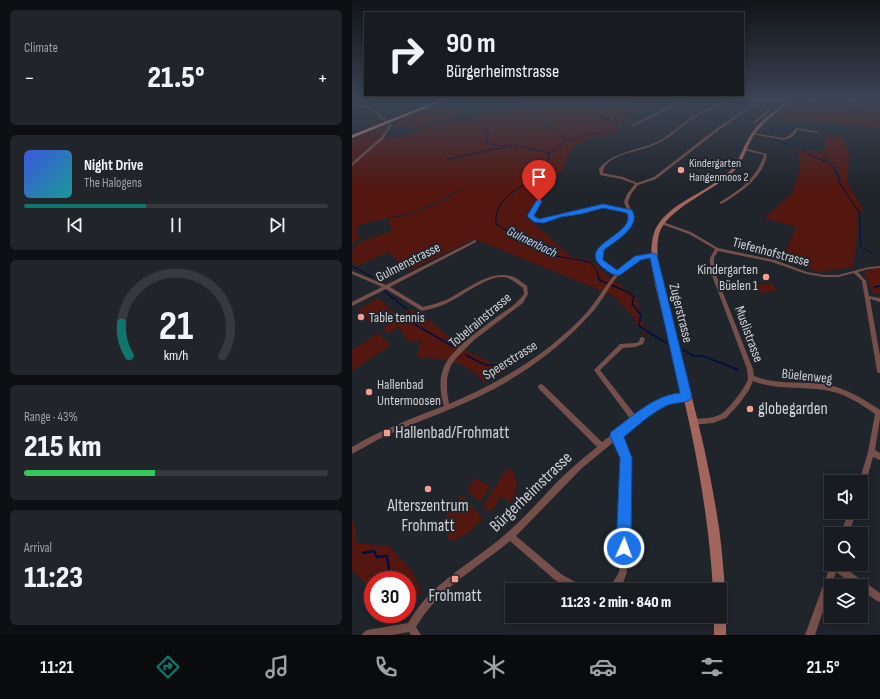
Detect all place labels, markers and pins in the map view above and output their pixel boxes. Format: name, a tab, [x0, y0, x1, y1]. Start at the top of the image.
place label: Kindergarten Hangenmoos 2	[689, 156, 748, 185]
pin	[522, 160, 556, 201]
marker: Kindergarten Hangenmoos 2	[676, 165, 686, 175]
place label: Kindergarten Büelen 1	[697, 261, 758, 294]
marker: Kindergarten Büelen 1	[761, 272, 771, 282]
place label: Table tennis	[369, 309, 425, 326]
marker: Table tennis	[356, 312, 366, 322]
place label: Hallenbad Untermoosen	[377, 376, 441, 409]
marker: Hallenbad Untermoosen	[364, 387, 374, 397]
place label: globegarden	[758, 399, 828, 419]
marker: globegarden	[745, 404, 755, 414]
place label: Hallenbad/Frohmatt	[395, 423, 509, 443]
marker: Hallenbad/Frohmatt	[382, 428, 392, 438]
marker: Alterszentrum Frohmatt	[423, 484, 433, 494]
place label: Alterszentrum Frohmatt	[386, 496, 469, 536]
marker: Frohmatt	[450, 574, 460, 584]
place label: Frohmatt	[428, 586, 482, 606]

